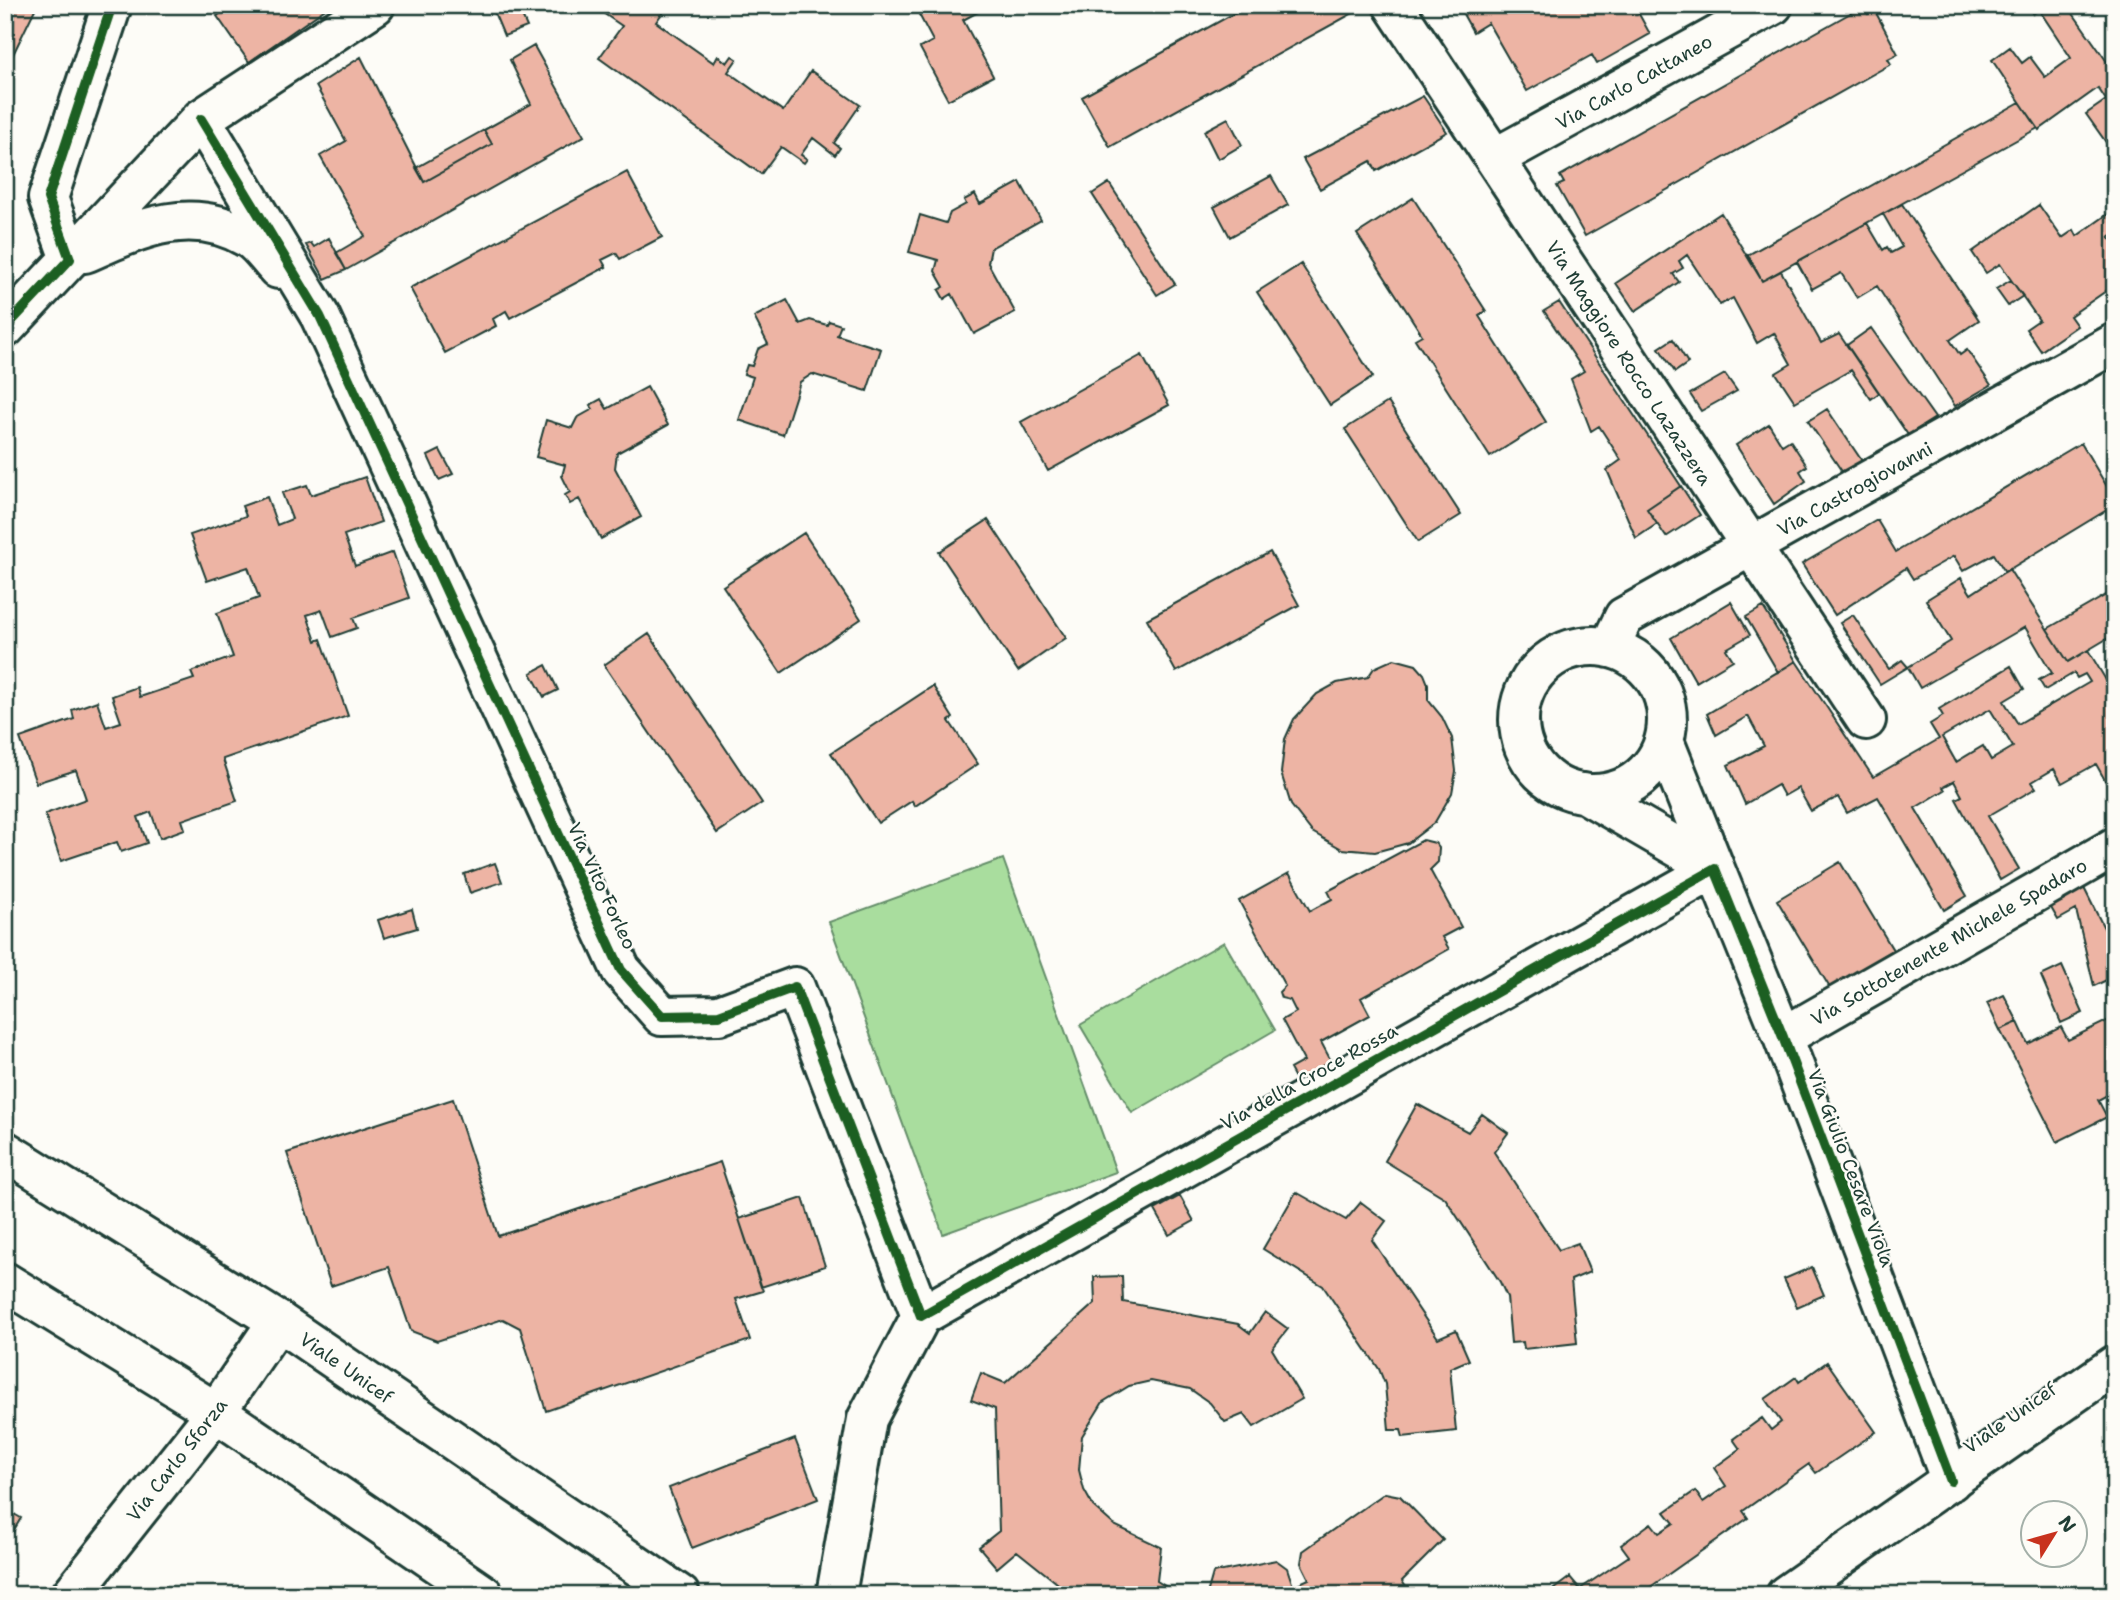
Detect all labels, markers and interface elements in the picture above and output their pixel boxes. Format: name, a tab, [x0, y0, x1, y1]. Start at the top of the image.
street label: Via Carlo Cattaneo	[1551, 29, 1717, 135]
street label: Via Maggiore Rocco Lazazzera	[1540, 236, 1718, 490]
street label: Via Castrogiovanni	[1773, 436, 1937, 542]
street label: Via Vito Forleo	[562, 819, 642, 953]
street label: Via Sottotenente Michele Spadaro	[1806, 852, 2092, 1032]
street label: Via della Croce Rossa	[1216, 1018, 1402, 1136]
street label: Via Giulio Cesare Viola	[1802, 1065, 1900, 1271]
street label: Viale Unicef	[294, 1327, 398, 1410]
street label: Viale Unicef	[1958, 1376, 2062, 1459]
street label: Via Carlo Sforza	[121, 1393, 233, 1527]
north arrow	[2018, 1498, 2088, 1568]
text: N	[2053, 1511, 2082, 1538]

